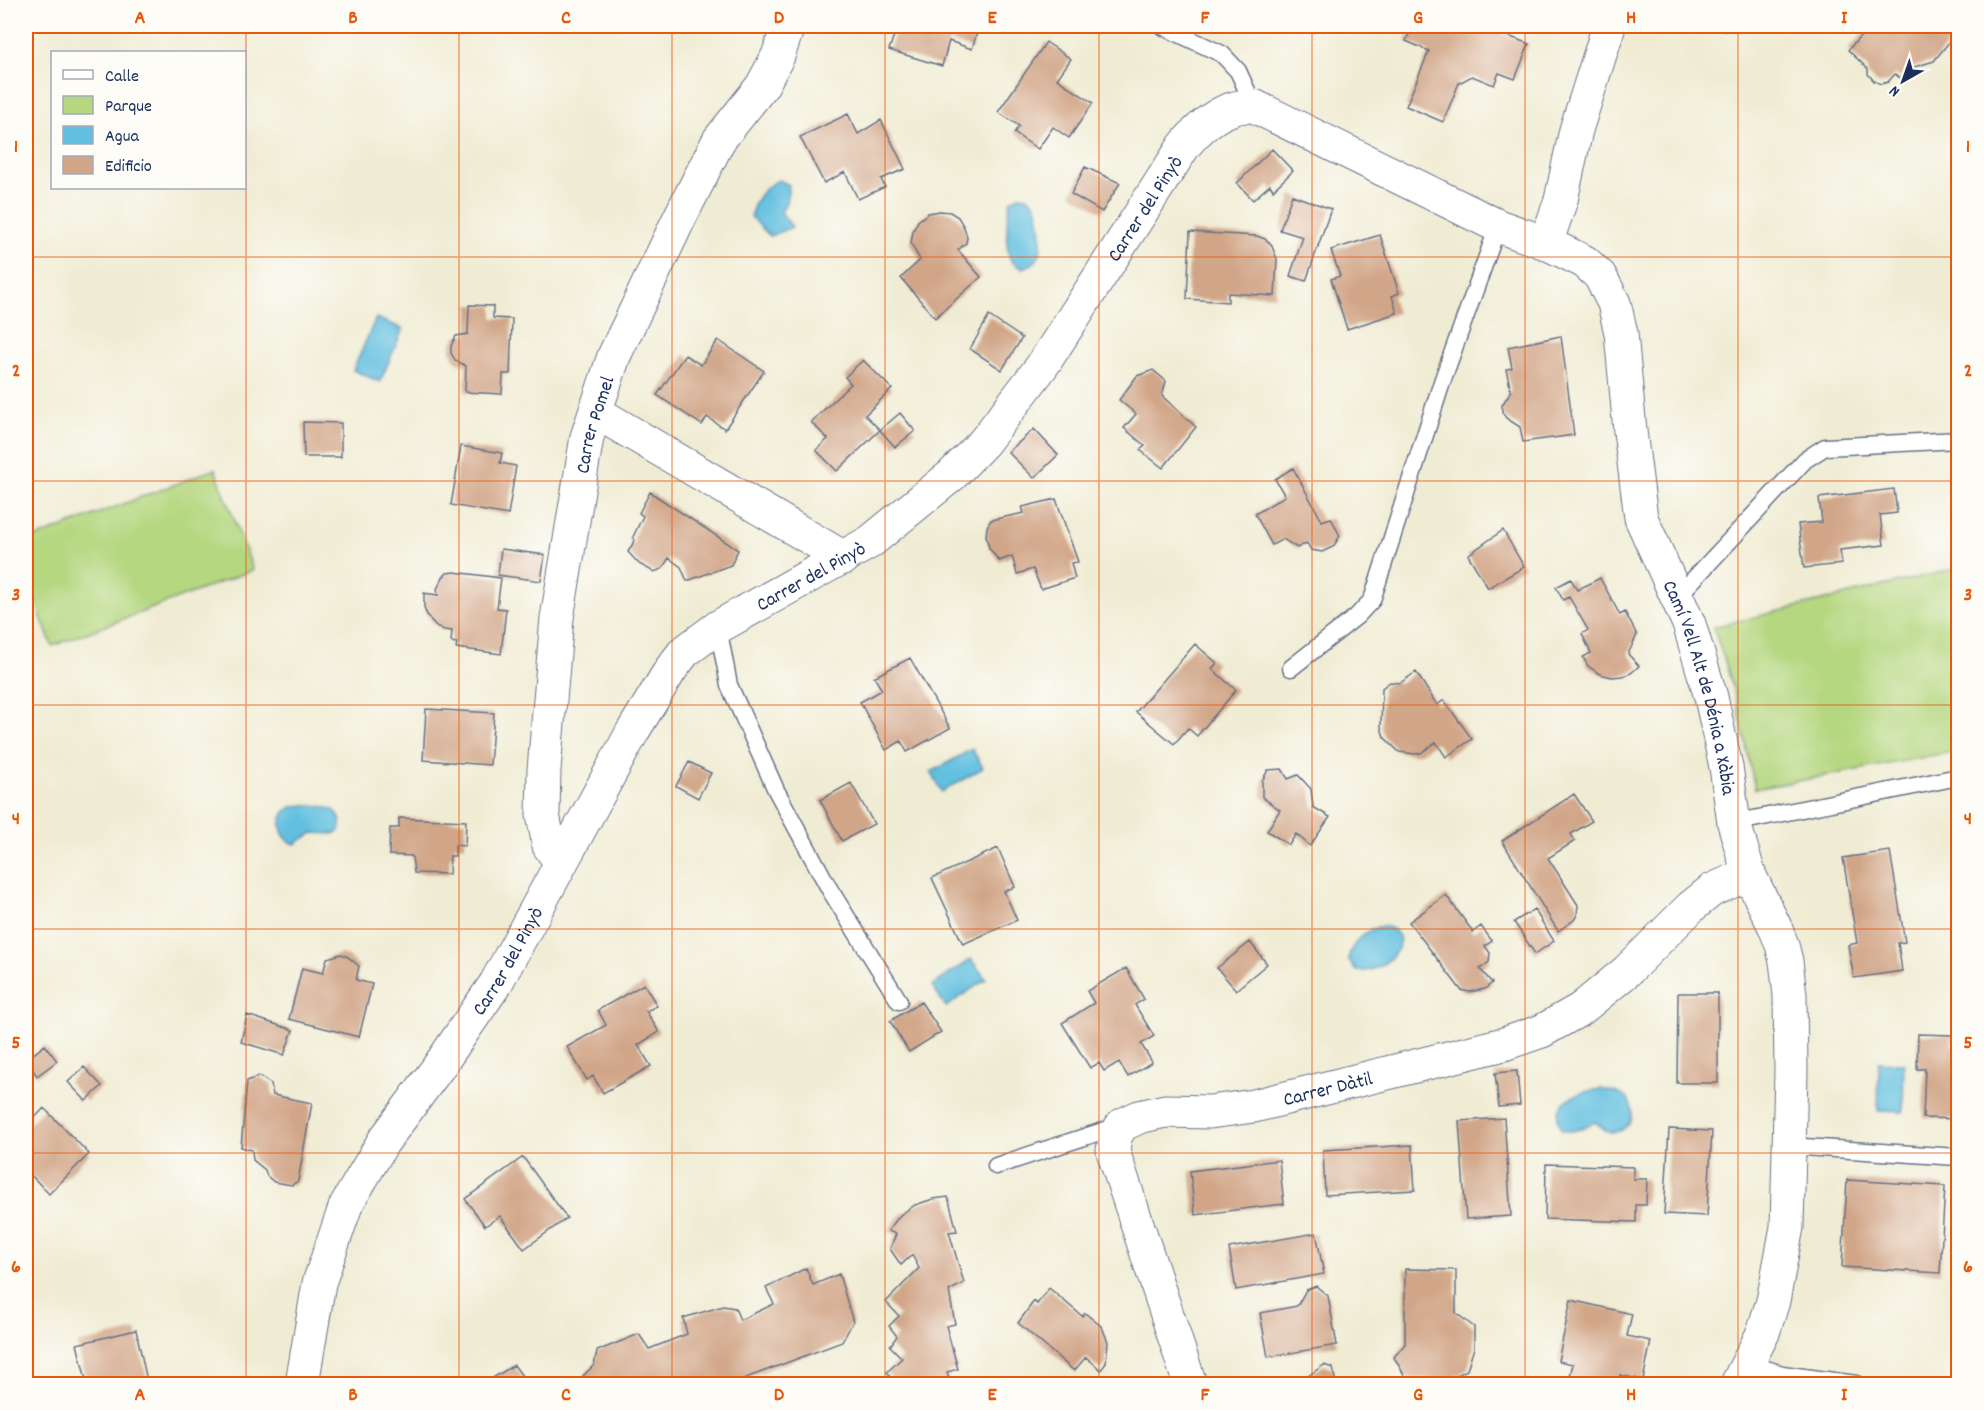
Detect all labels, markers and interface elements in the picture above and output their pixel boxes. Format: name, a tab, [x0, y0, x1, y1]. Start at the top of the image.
text: A	[135, 5, 146, 33]
text: B	[348, 5, 358, 33]
text: C	[561, 5, 571, 33]
text: D	[774, 5, 785, 33]
text: E	[987, 5, 997, 33]
text: F	[1201, 5, 1211, 33]
text: G	[1413, 5, 1423, 33]
text: H	[1626, 5, 1636, 33]
text: I	[1841, 5, 1848, 33]
legend	[51, 51, 246, 189]
north arrow	[1873, 51, 1933, 111]
text: Calle	[105, 65, 139, 90]
text: N	[1884, 79, 1905, 102]
text: Parque	[105, 95, 152, 120]
text: Agua	[105, 125, 139, 150]
text: 1	[14, 134, 18, 162]
text: 1	[1966, 134, 1970, 162]
street label: Carrer del Pinyò	[1102, 151, 1191, 268]
text: Edificio	[105, 155, 152, 180]
text: 2	[12, 358, 20, 386]
text: 2	[1964, 358, 1972, 386]
street label: Carrer Pomel	[570, 373, 623, 476]
street label: Carrer del Pinyò	[752, 536, 872, 620]
street label: Camí Vell Alt de Dénia a Xàbia	[1654, 576, 1741, 798]
text: 3	[12, 582, 20, 610]
text: 3	[1964, 582, 1972, 610]
text: 4	[12, 806, 20, 834]
text: 4	[1964, 806, 1972, 834]
street label: Carrer del Pinyò	[467, 902, 552, 1022]
text: 5	[11, 1030, 21, 1058]
text: 5	[1963, 1030, 1973, 1058]
street label: Carrer Dàtil	[1281, 1066, 1376, 1115]
text: 6	[11, 1254, 21, 1282]
text: 6	[1963, 1254, 1973, 1282]
text: A	[135, 1382, 146, 1410]
text: B	[348, 1382, 358, 1410]
text: C	[561, 1382, 571, 1410]
text: D	[774, 1382, 785, 1410]
text: E	[987, 1382, 997, 1410]
text: F	[1201, 1382, 1211, 1410]
text: G	[1413, 1382, 1423, 1410]
text: H	[1626, 1382, 1636, 1410]
text: I	[1841, 1382, 1848, 1410]

